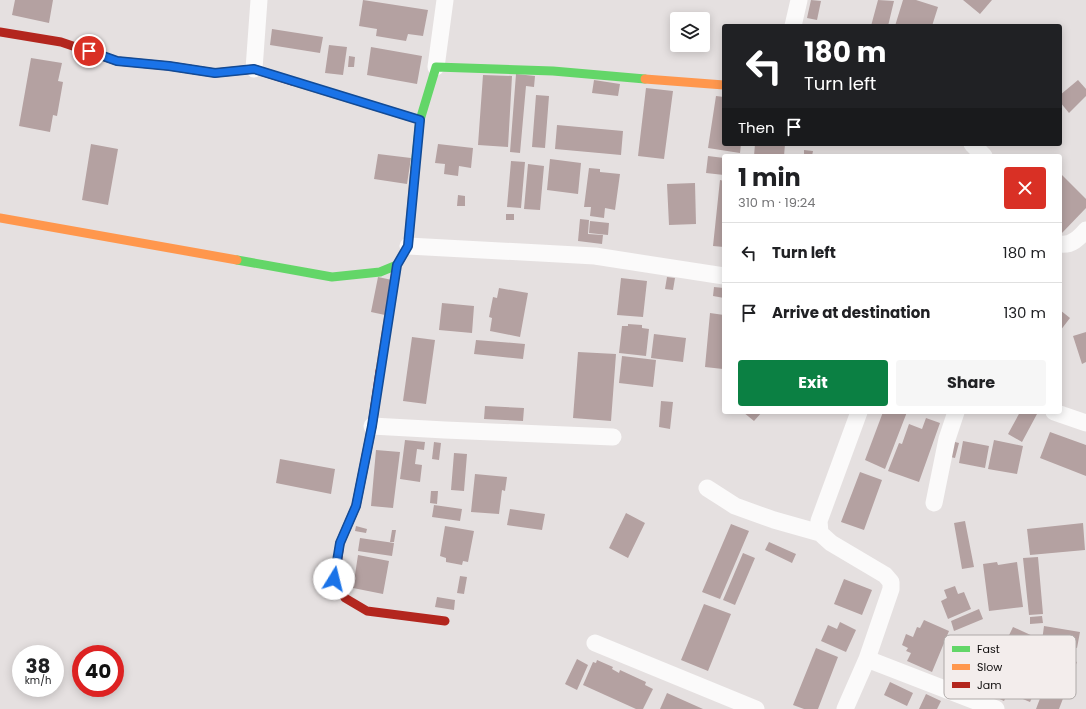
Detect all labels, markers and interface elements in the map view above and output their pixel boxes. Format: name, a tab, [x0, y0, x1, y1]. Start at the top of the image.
map controls	[670, 12, 710, 52]
button: layers	[670, 12, 710, 52]
text: 180 m	[804, 33, 887, 72]
pin	[72, 34, 106, 68]
icon: arrive	[78, 40, 100, 62]
icon: left	[738, 40, 790, 92]
text: Turn left	[804, 71, 876, 96]
icon: arrive	[783, 116, 805, 138]
text: Then	[738, 117, 775, 138]
text: 1 min	[738, 161, 801, 194]
button: close	[1004, 167, 1046, 209]
text: 310 m · 19:24	[738, 193, 815, 212]
icon: left	[738, 242, 760, 264]
text: Turn left	[772, 242, 836, 263]
text: 180 m	[1003, 242, 1046, 263]
icon: arrive	[738, 302, 760, 324]
text: Arrive at destination	[772, 302, 930, 323]
text: 130 m	[1003, 302, 1046, 323]
button: Exit	[738, 360, 888, 406]
button: Share	[896, 360, 1046, 406]
position arrow	[313, 558, 355, 600]
legend	[944, 635, 1076, 699]
text: Fast	[977, 641, 1000, 657]
speed limit sign: 40	[72, 645, 124, 697]
text: 38	[25, 652, 51, 680]
text: Slow	[977, 659, 1002, 675]
text: km/h	[25, 673, 51, 688]
text: Jam	[977, 677, 1002, 693]

